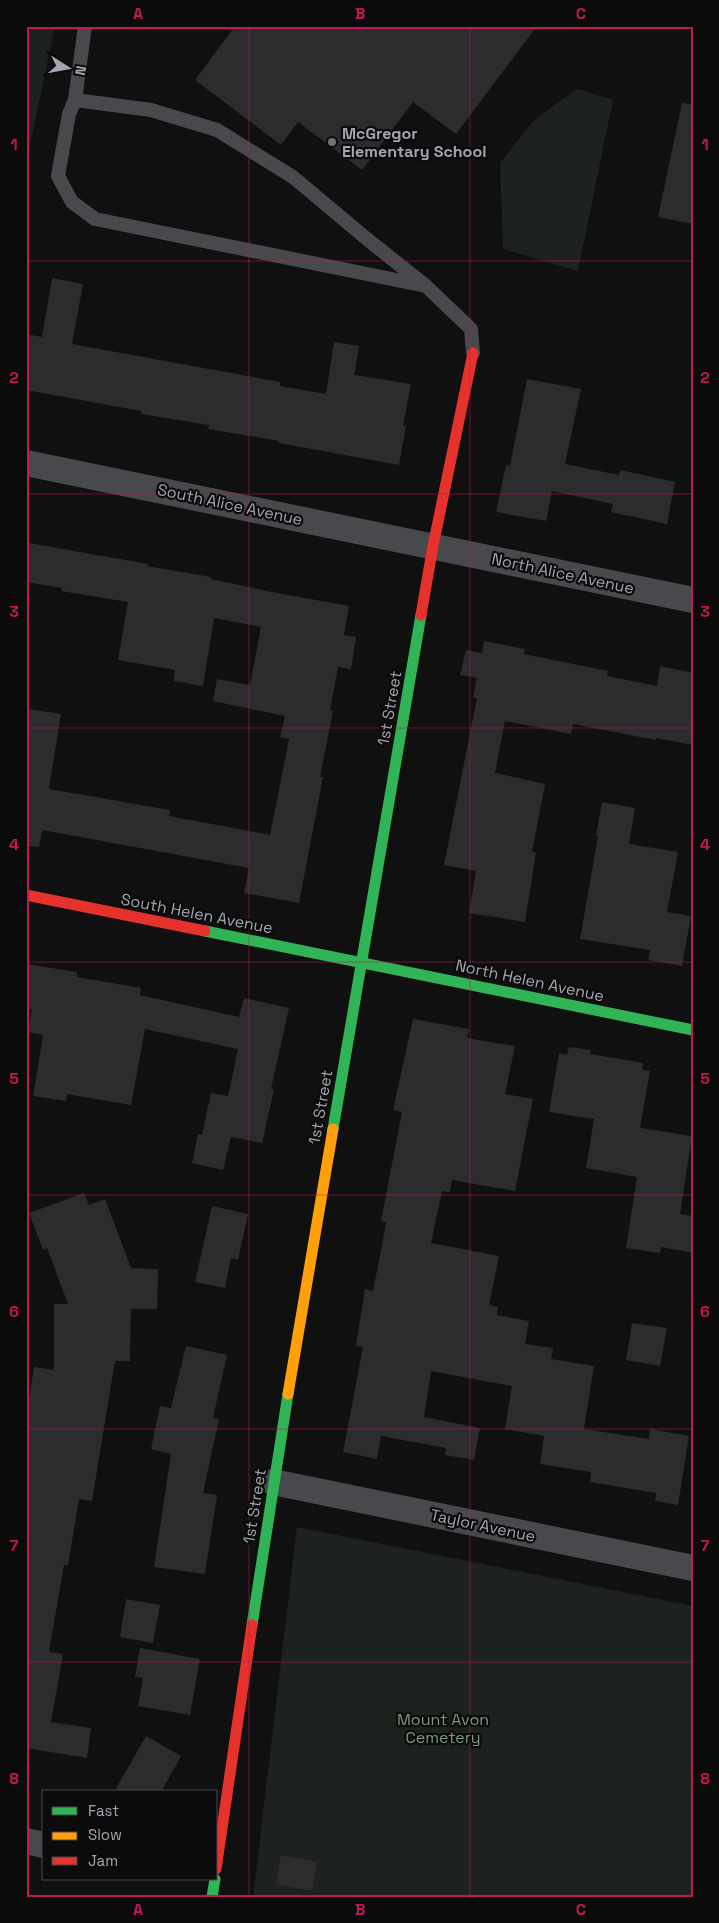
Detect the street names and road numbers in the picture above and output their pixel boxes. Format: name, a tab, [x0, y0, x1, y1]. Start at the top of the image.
street label: South Alice Avenue	[155, 479, 304, 530]
street label: North Alice Avenue	[490, 548, 636, 599]
street label: 1st Street	[373, 669, 406, 747]
street label: South Helen Avenue	[119, 888, 275, 939]
street label: North Helen Avenue	[454, 954, 606, 1006]
street label: 1st Street	[304, 1068, 337, 1146]
street label: 1st Street	[238, 1467, 271, 1545]
street label: Taylor Avenue	[428, 1504, 537, 1547]

